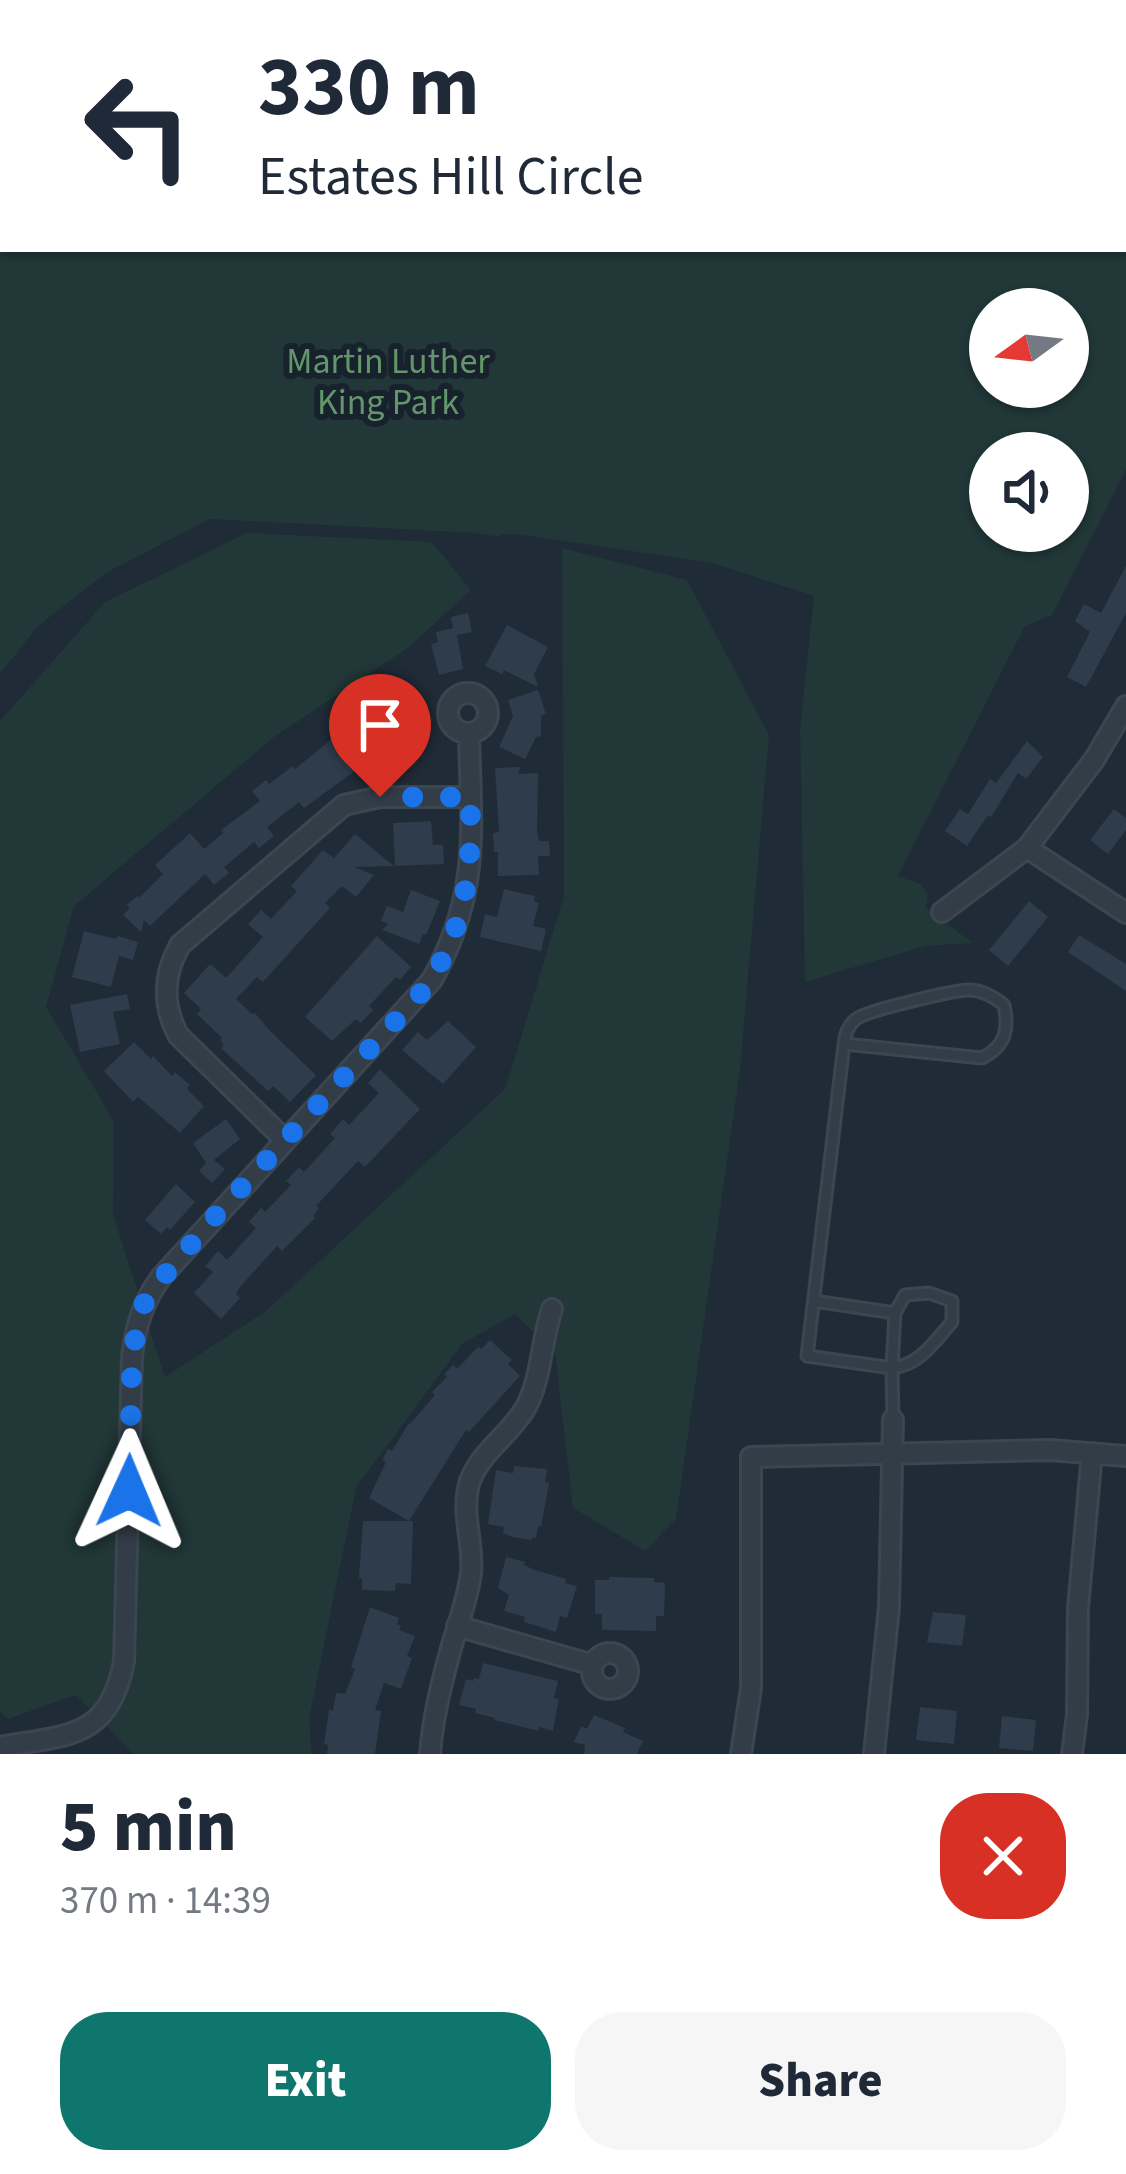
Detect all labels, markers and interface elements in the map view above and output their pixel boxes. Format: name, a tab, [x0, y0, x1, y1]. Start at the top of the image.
text: 330 m	[258, 28, 480, 148]
icon: left	[60, 48, 216, 204]
text: Estates Hill Circle	[258, 139, 644, 216]
north arrow	[969, 288, 1089, 408]
map controls	[969, 288, 1089, 552]
park label: Martin Luther King Park	[286, 336, 490, 428]
button: sound	[969, 432, 1089, 552]
pin	[329, 674, 431, 797]
icon: arrive	[347, 692, 413, 758]
position arrow	[66, 1428, 192, 1554]
text: 5 min	[60, 1776, 237, 1879]
button: close	[940, 1793, 1066, 1919]
text: 370 m · 14:39	[60, 1873, 271, 1929]
button: Exit	[60, 2012, 551, 2150]
button: Share	[575, 2012, 1066, 2150]

